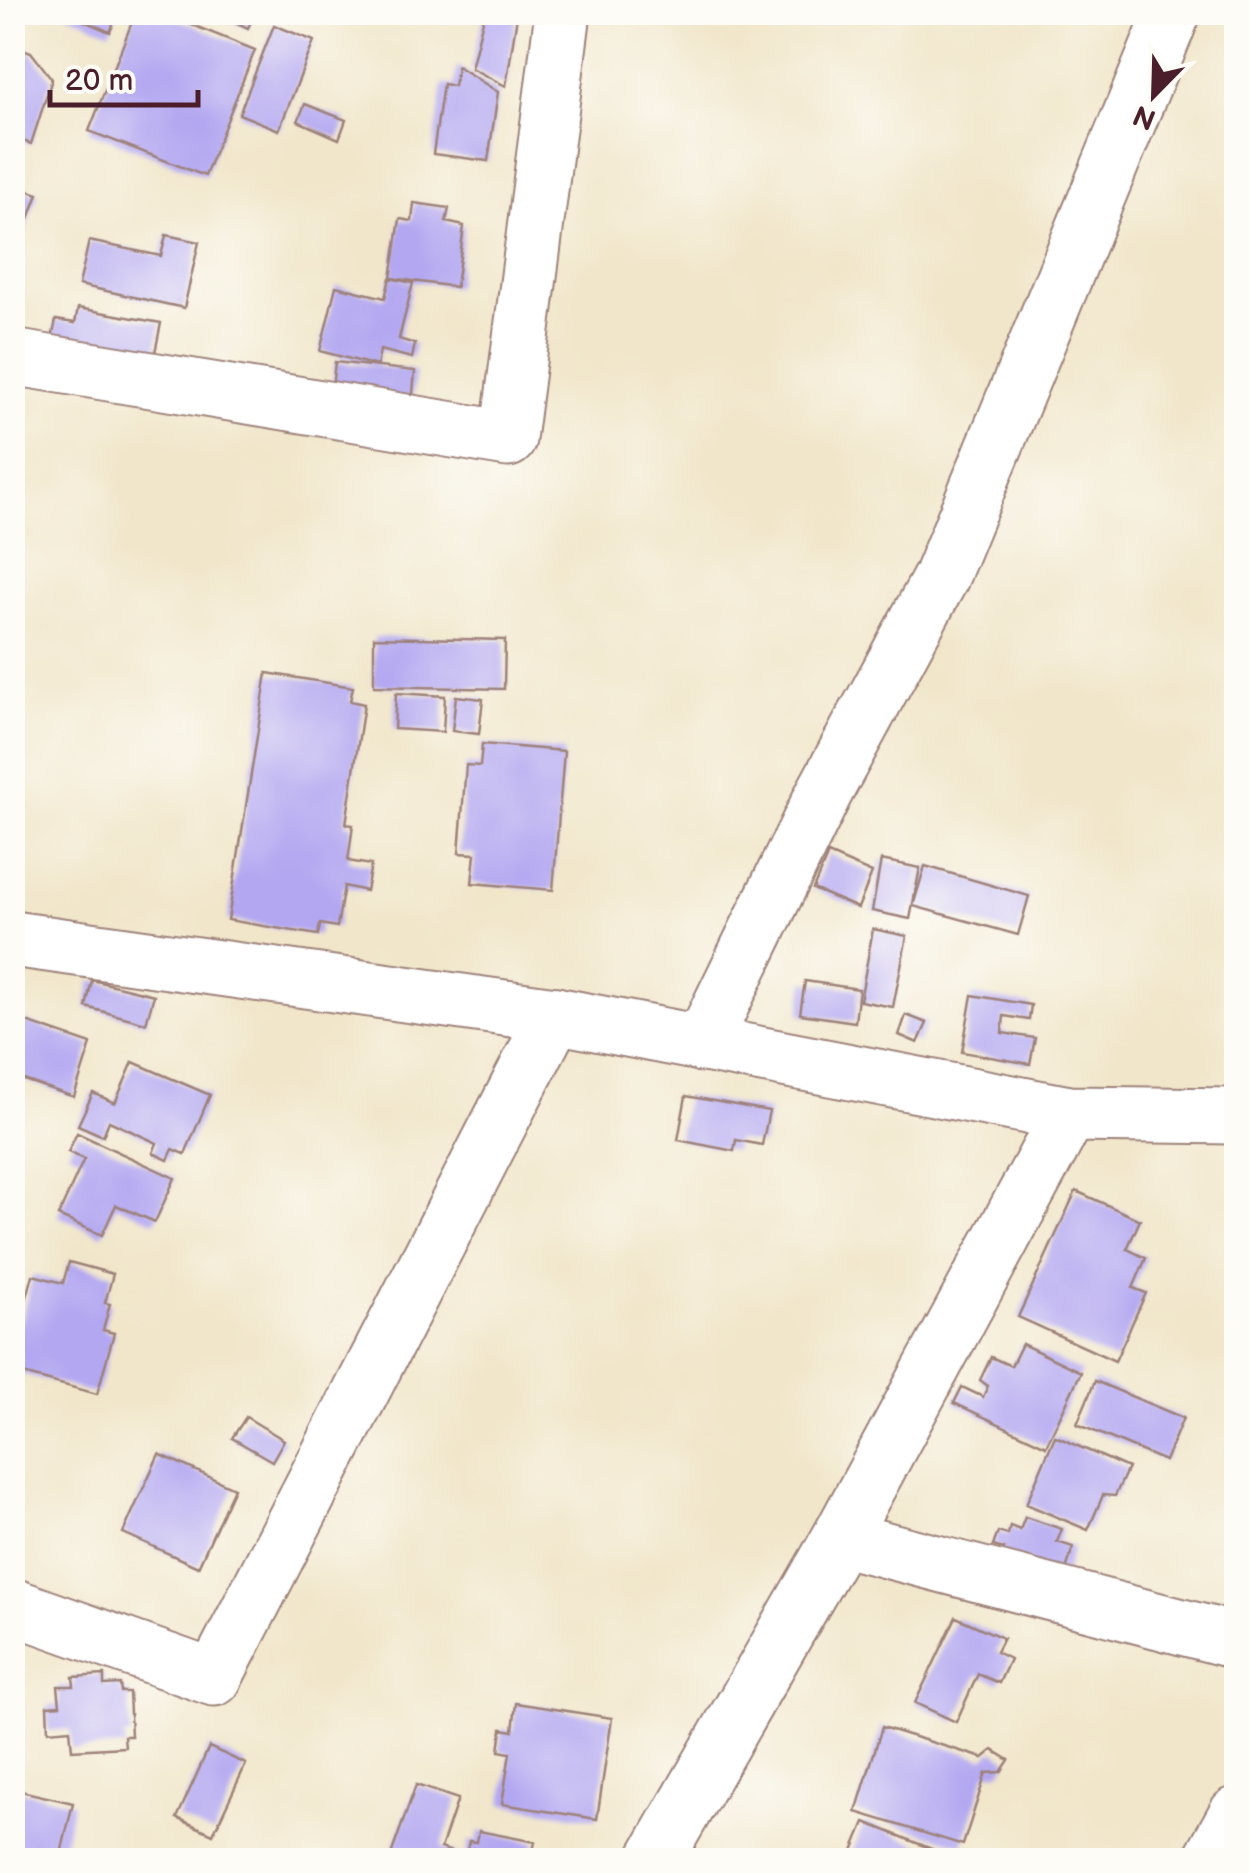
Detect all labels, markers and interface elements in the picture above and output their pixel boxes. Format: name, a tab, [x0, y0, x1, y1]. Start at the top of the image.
scale bar	[50, 45, 198, 107]
north arrow	[1104, 45, 1204, 145]
text: 20 m	[65, 63, 133, 99]
text: N	[1129, 97, 1161, 136]

